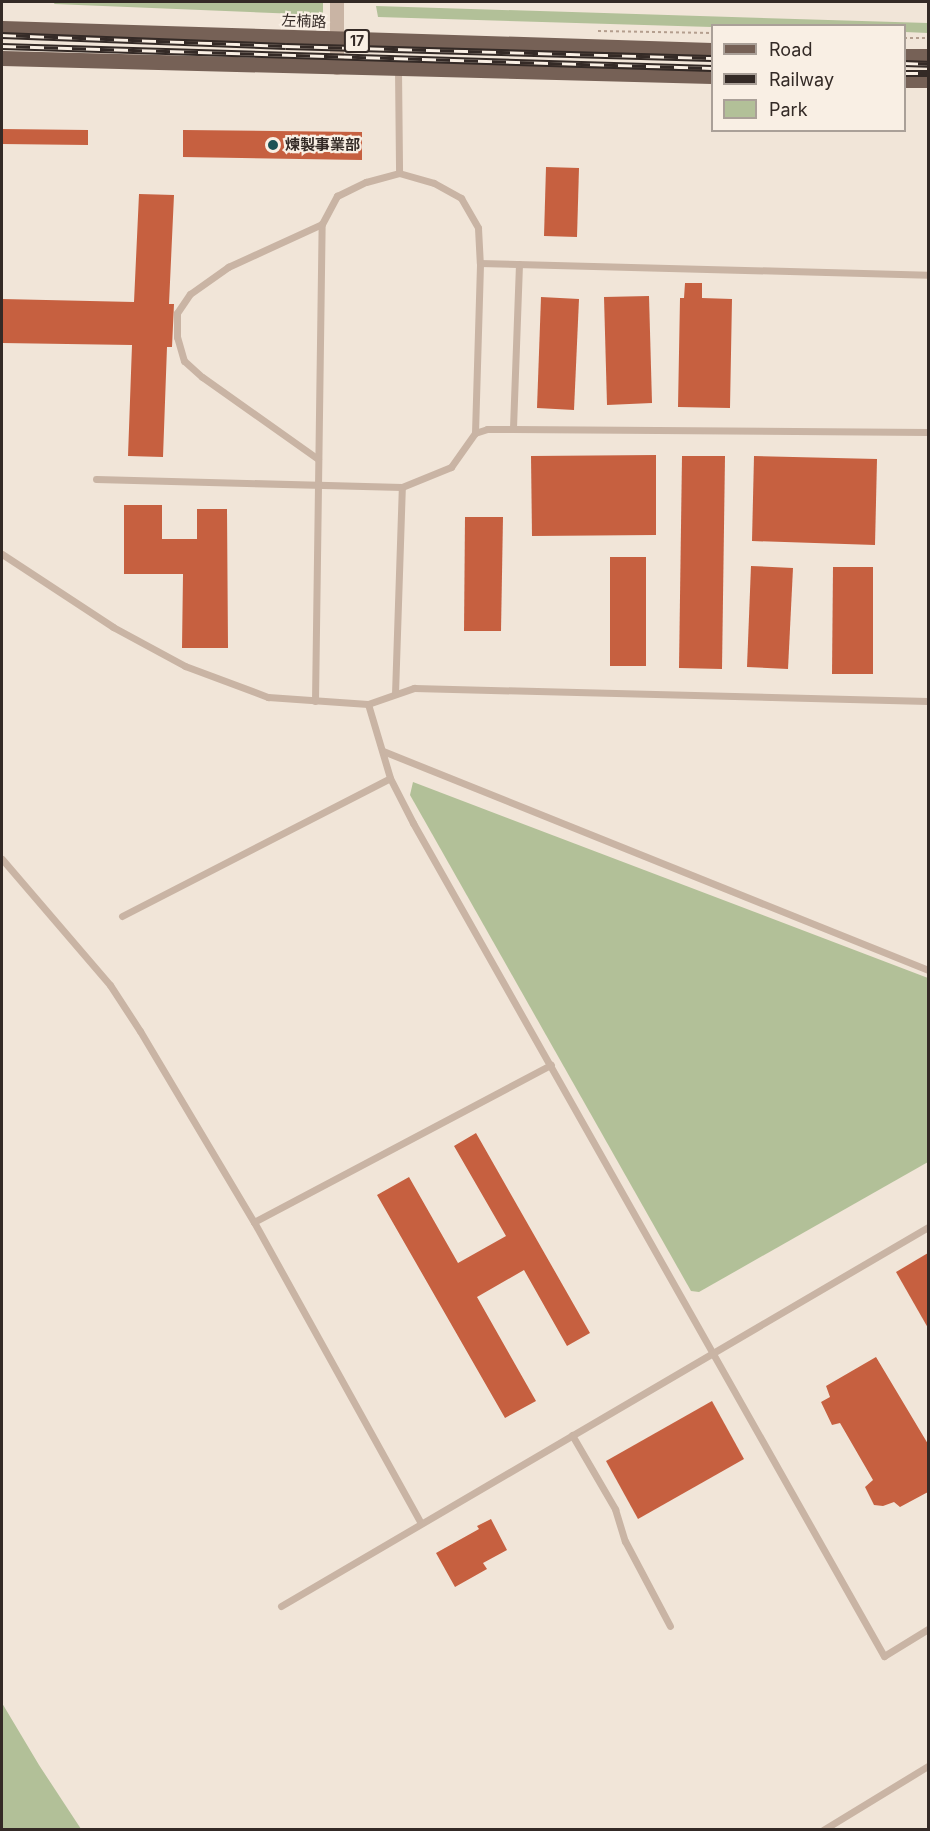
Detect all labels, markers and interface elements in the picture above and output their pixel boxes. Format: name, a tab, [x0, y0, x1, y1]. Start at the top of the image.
street label: 左楠路	[281, 11, 327, 31]
legend	[711, 24, 906, 132]
road number: 17	[344, 30, 370, 52]
text: Road	[769, 39, 812, 60]
text: Railway	[769, 69, 834, 90]
text: Park	[769, 99, 808, 120]
place label: 煉製事業部	[285, 136, 360, 154]
marker: 煉製事業部	[266, 138, 280, 152]

